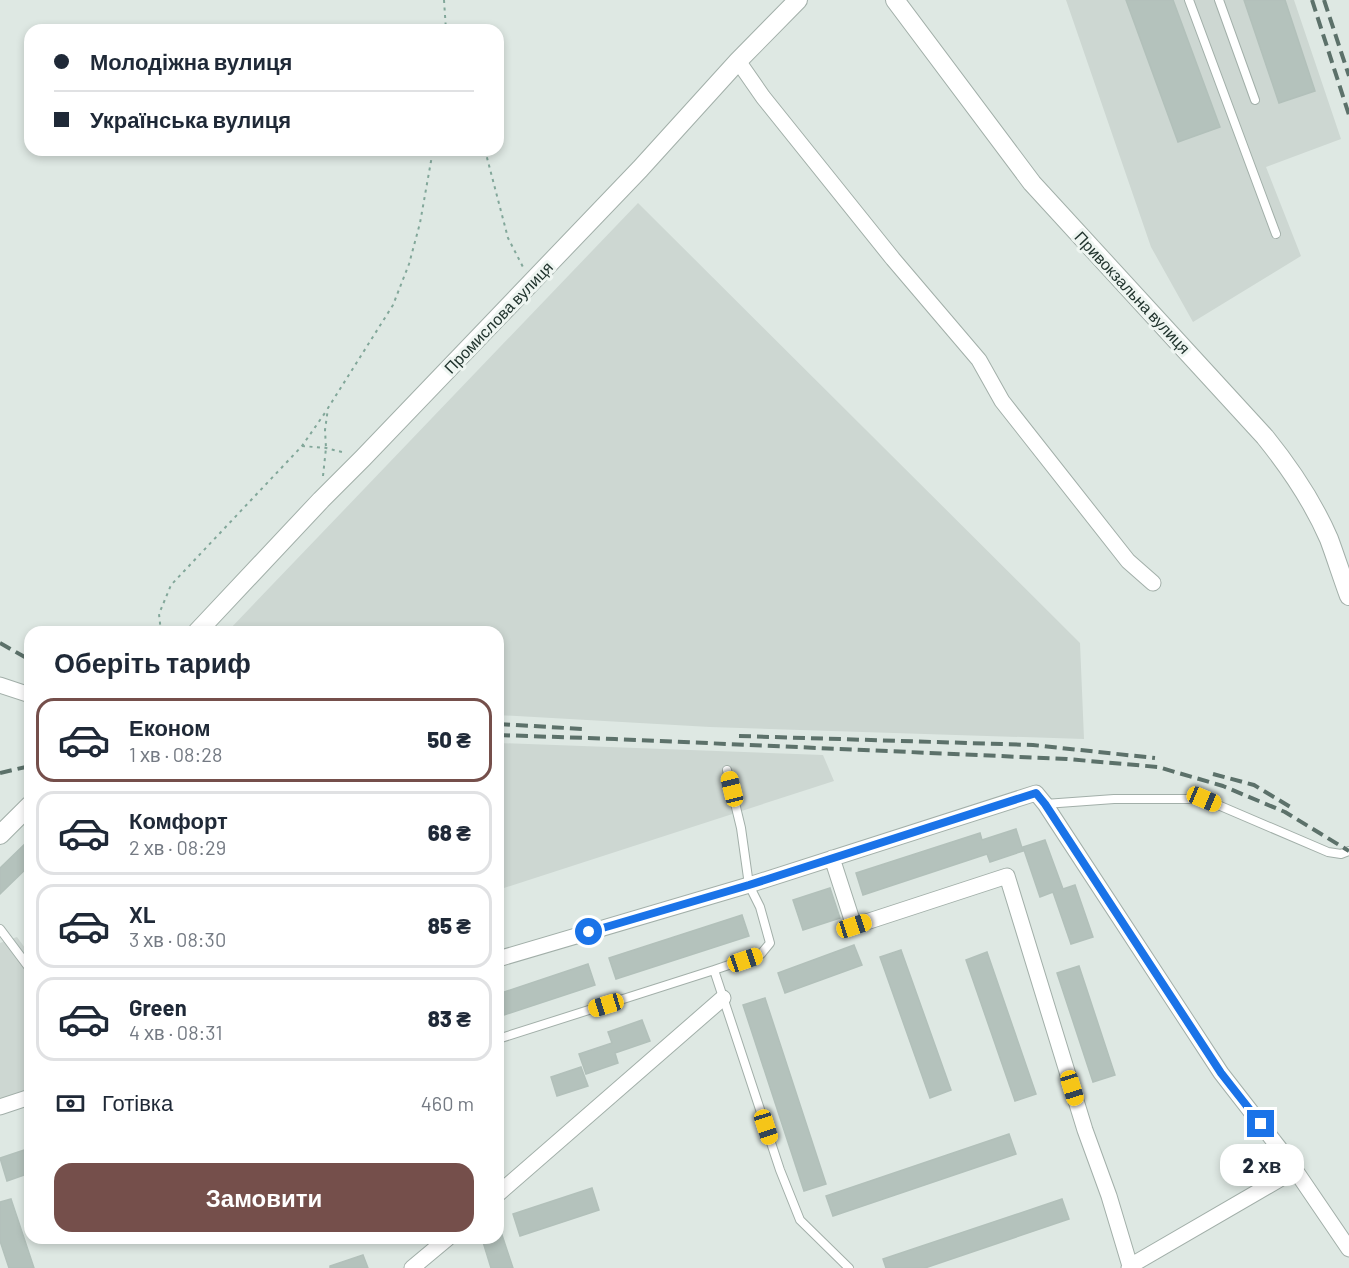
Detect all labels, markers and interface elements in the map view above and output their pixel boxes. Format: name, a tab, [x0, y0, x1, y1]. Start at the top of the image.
text: Молодіжна вулиця	[90, 48, 292, 74]
text: Українська вулиця	[90, 106, 291, 132]
street label: Привокзальна вулиця	[1071, 227, 1195, 357]
street label: Промислова вулиця	[440, 257, 556, 377]
text: Оберіть тариф	[54, 646, 251, 678]
icon: car	[57, 713, 111, 767]
text: Економ	[129, 714, 211, 740]
text: 50 ₴	[427, 726, 471, 752]
text: 1 хв · 08:28	[129, 742, 222, 766]
car	[719, 769, 745, 809]
car	[1184, 784, 1224, 814]
icon: car	[57, 806, 111, 860]
text: Комфорт	[129, 807, 228, 833]
text: 68 ₴	[428, 819, 471, 845]
text: 2 хв · 08:29	[129, 835, 226, 859]
icon: car	[57, 899, 111, 953]
text: XL	[129, 901, 155, 927]
text: 85 ₴	[428, 912, 471, 938]
car	[834, 912, 874, 940]
route start	[575, 918, 602, 945]
text: 3 хв · 08:30	[129, 927, 226, 951]
car	[725, 946, 765, 974]
car	[586, 991, 626, 1019]
icon: car	[57, 992, 111, 1046]
text: Green	[129, 994, 187, 1020]
text: 83 ₴	[428, 1005, 471, 1031]
text: 4 хв · 08:31	[129, 1020, 223, 1044]
car	[1058, 1068, 1086, 1108]
icon: cash	[54, 1087, 87, 1120]
text: Готівка	[102, 1089, 173, 1115]
text: 460 m	[421, 1091, 474, 1115]
car	[752, 1107, 780, 1147]
route end	[1247, 1110, 1274, 1137]
callout: 2 хв	[1219, 1145, 1303, 1187]
text: 2 хв	[1243, 1153, 1281, 1177]
button: Замовити	[54, 1163, 474, 1232]

